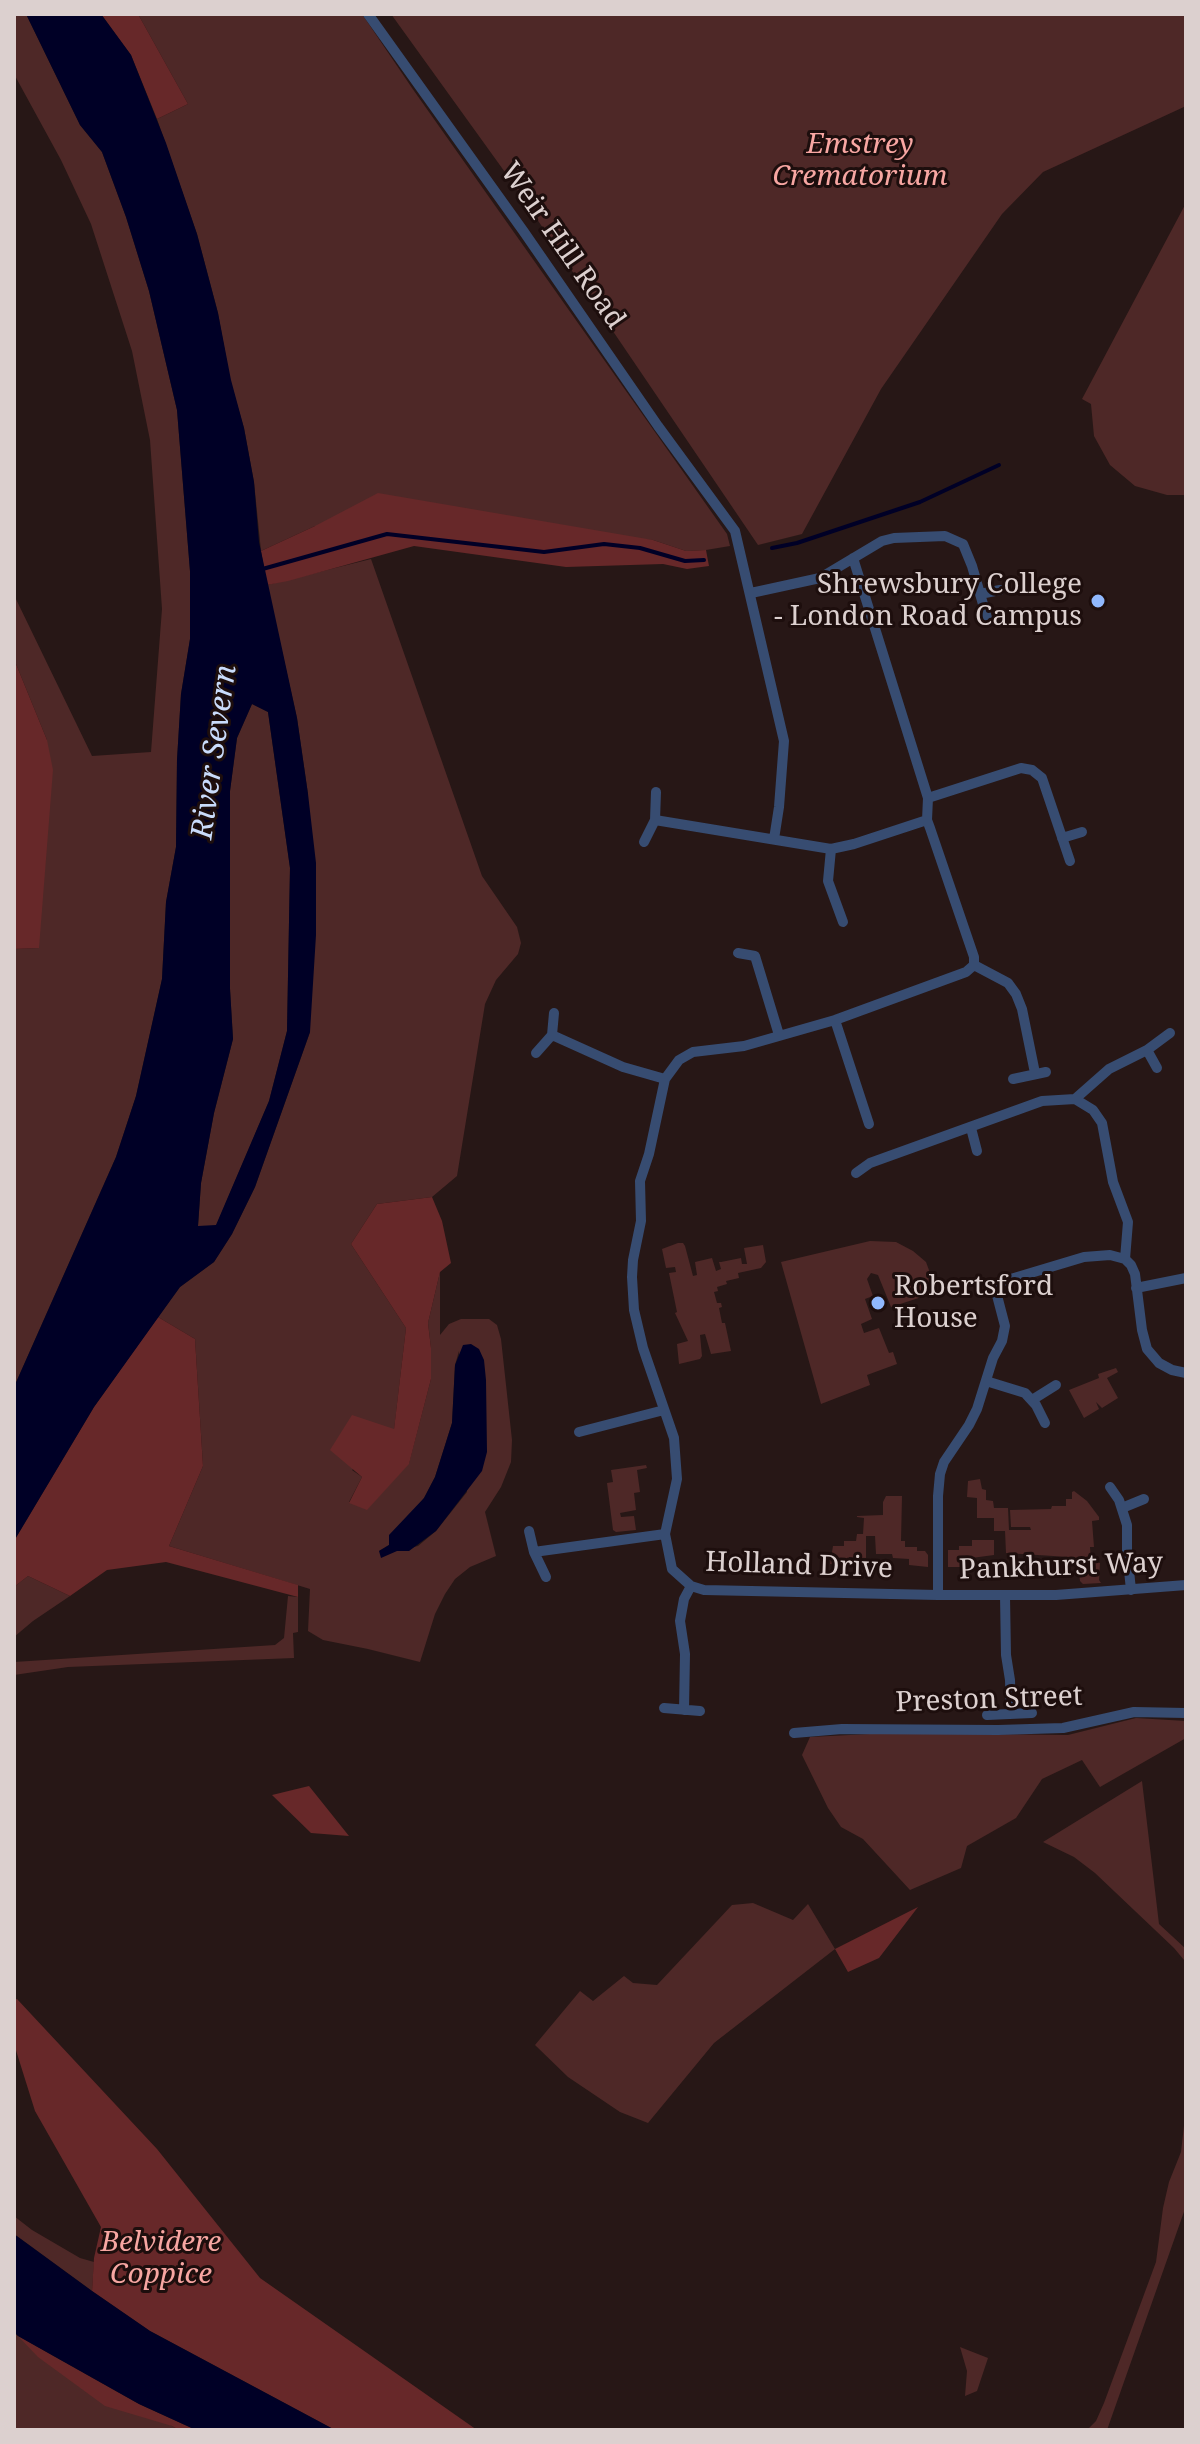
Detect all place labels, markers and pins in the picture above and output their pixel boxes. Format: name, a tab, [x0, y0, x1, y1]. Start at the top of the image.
place label: Shrewsbury College - London Road Campus	[774, 568, 1082, 634]
marker: Shrewsbury College - London Road Campus	[1089, 592, 1107, 610]
place label: Robertsford House	[894, 1270, 1053, 1336]
marker: Robertsford House	[869, 1294, 887, 1312]

